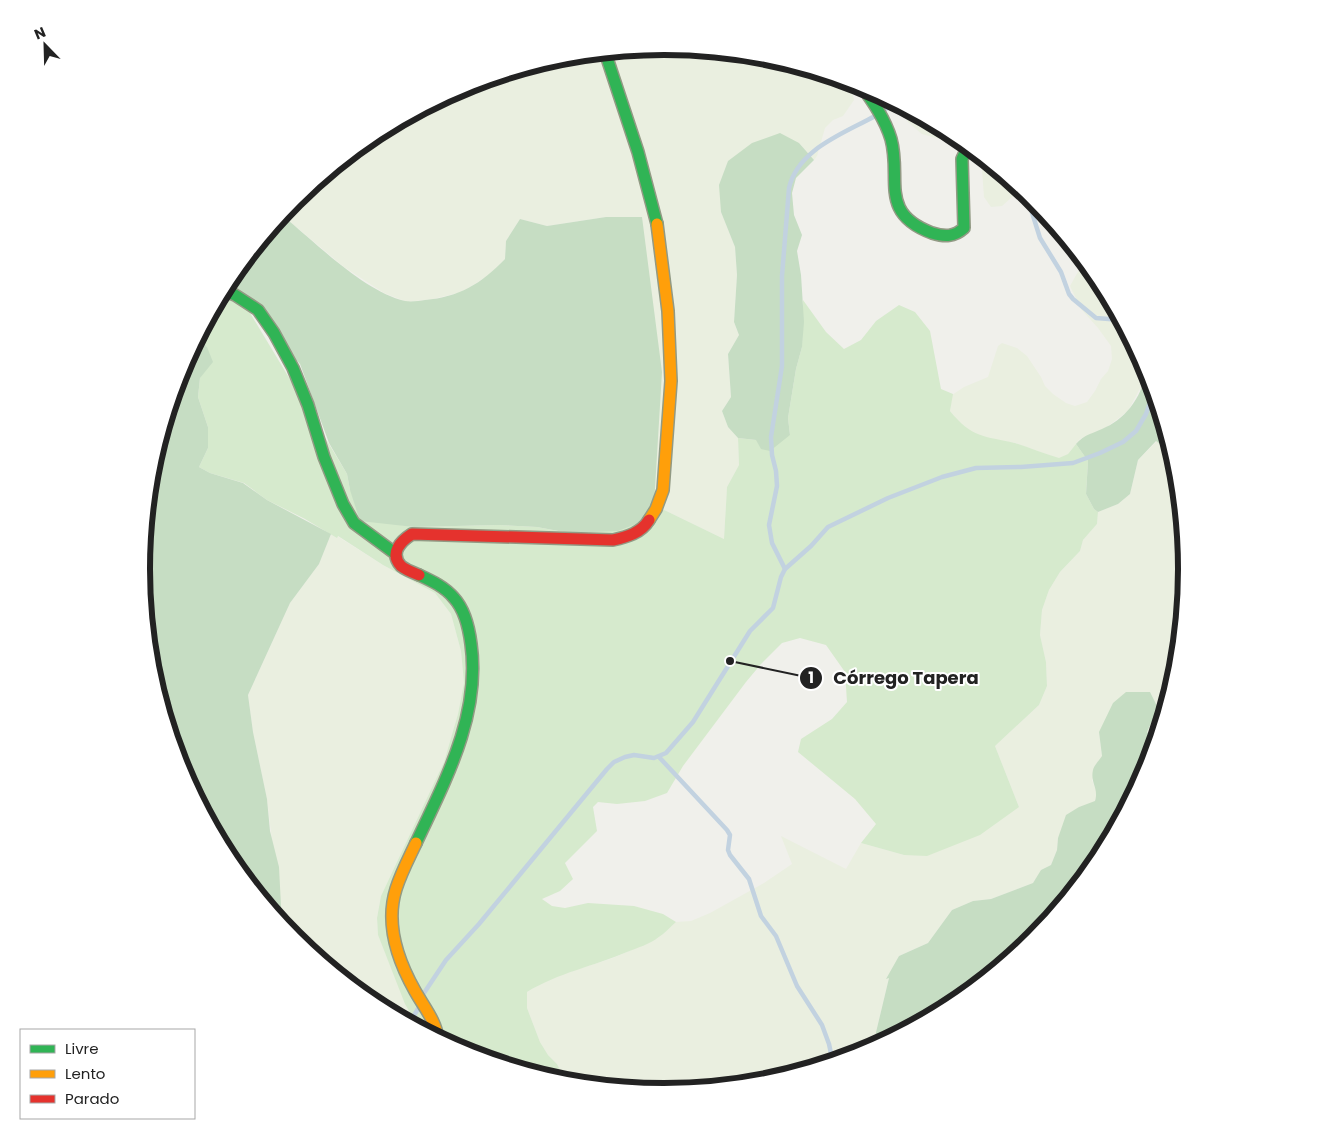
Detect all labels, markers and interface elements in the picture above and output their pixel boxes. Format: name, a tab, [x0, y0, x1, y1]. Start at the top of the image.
north arrow	[20, 20, 70, 70]
text: N	[31, 22, 49, 44]
callout: Córrego Tapera	[798, 662, 989, 695]
text: Córrego Tapera	[833, 665, 979, 690]
text: 1	[808, 667, 814, 688]
legend	[20, 1029, 195, 1119]
text: Livre	[65, 1038, 98, 1059]
text: Lento	[65, 1063, 105, 1084]
text: Parado	[65, 1088, 119, 1109]

